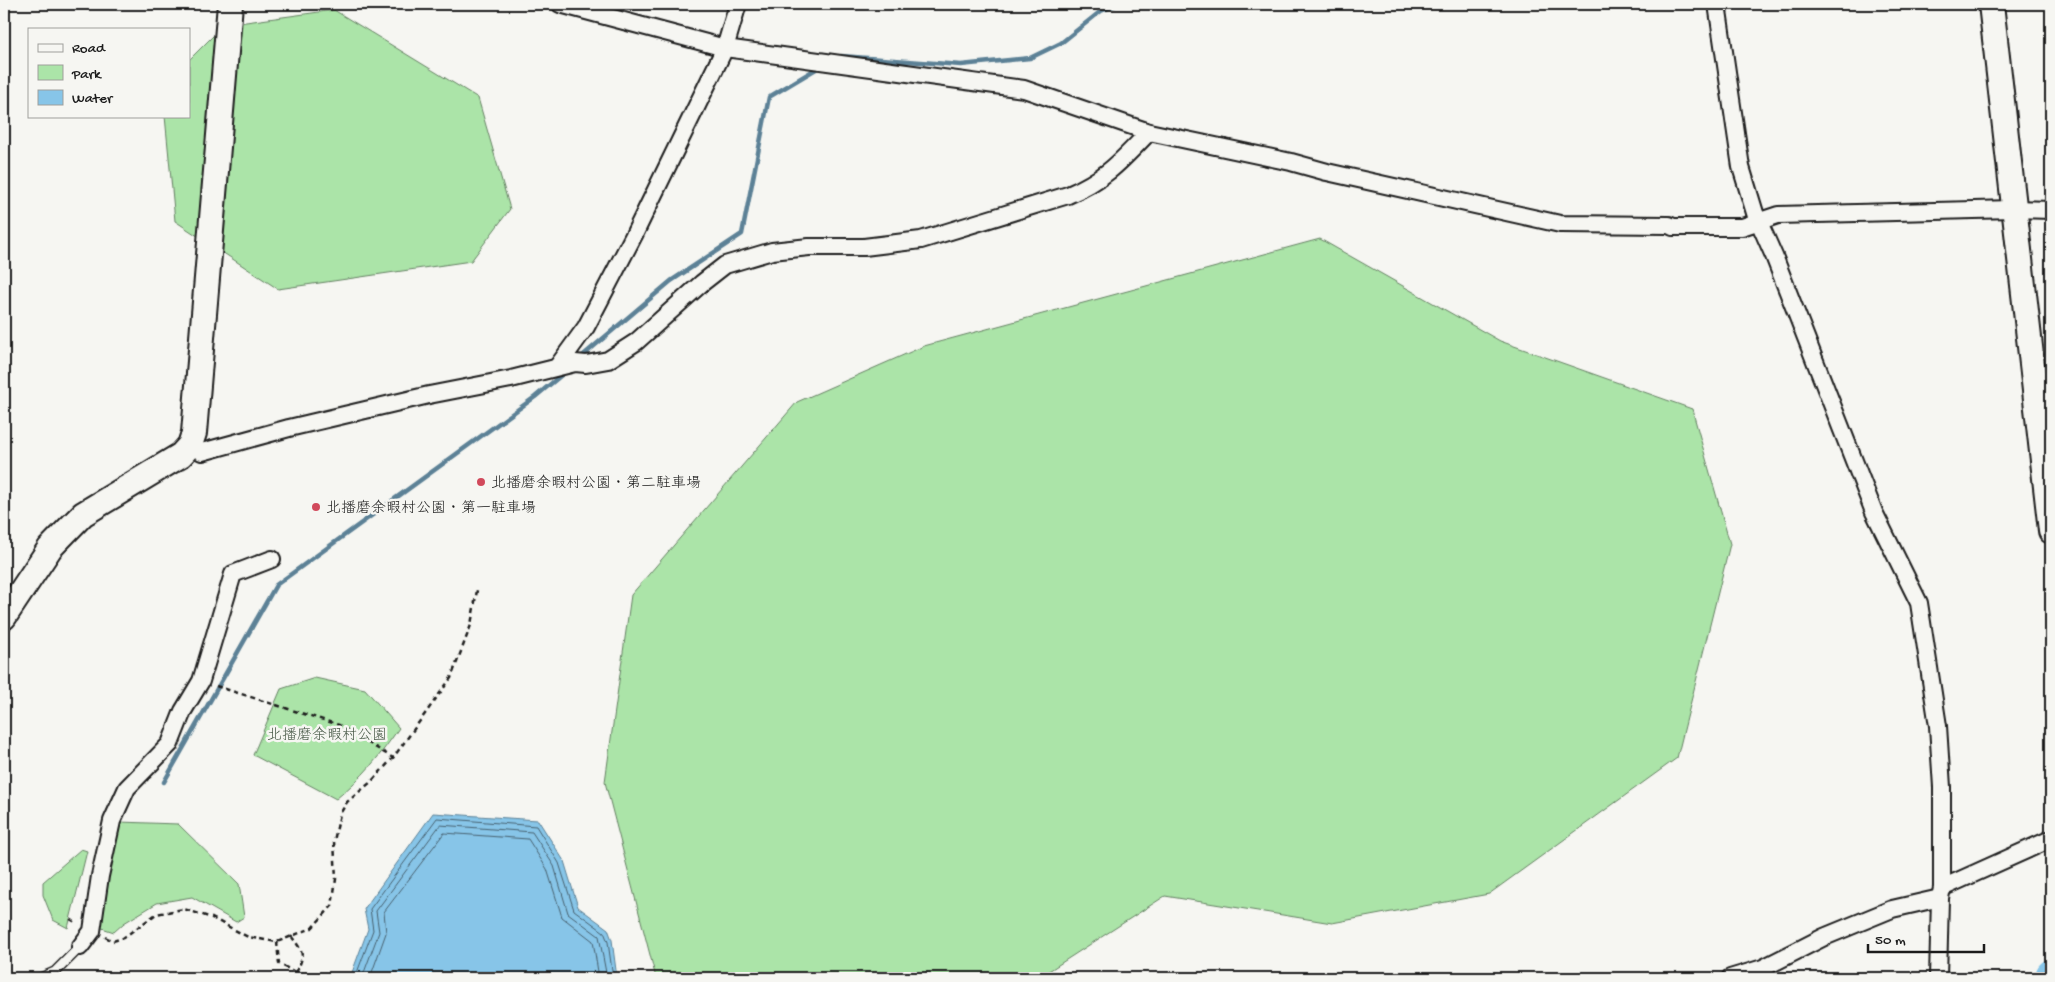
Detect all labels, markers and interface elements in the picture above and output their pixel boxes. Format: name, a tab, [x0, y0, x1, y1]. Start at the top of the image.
legend	[28, 28, 190, 118]
text: Road	[72, 40, 106, 58]
text: Park	[71, 66, 102, 84]
text: Water	[72, 90, 114, 108]
place label: 北播磨余暇村公園・第二駐車場	[491, 474, 701, 493]
marker: 北播磨余暇村公園・第二駐車場	[475, 476, 487, 488]
place label: 北播磨余暇村公園・第一駐車場	[326, 499, 536, 518]
marker: 北播磨余暇村公園・第一駐車場	[310, 501, 322, 513]
park label: 北播磨余暇村公園	[267, 726, 387, 745]
scale bar	[1868, 922, 1984, 954]
text: 50 m	[1875, 932, 1906, 950]

